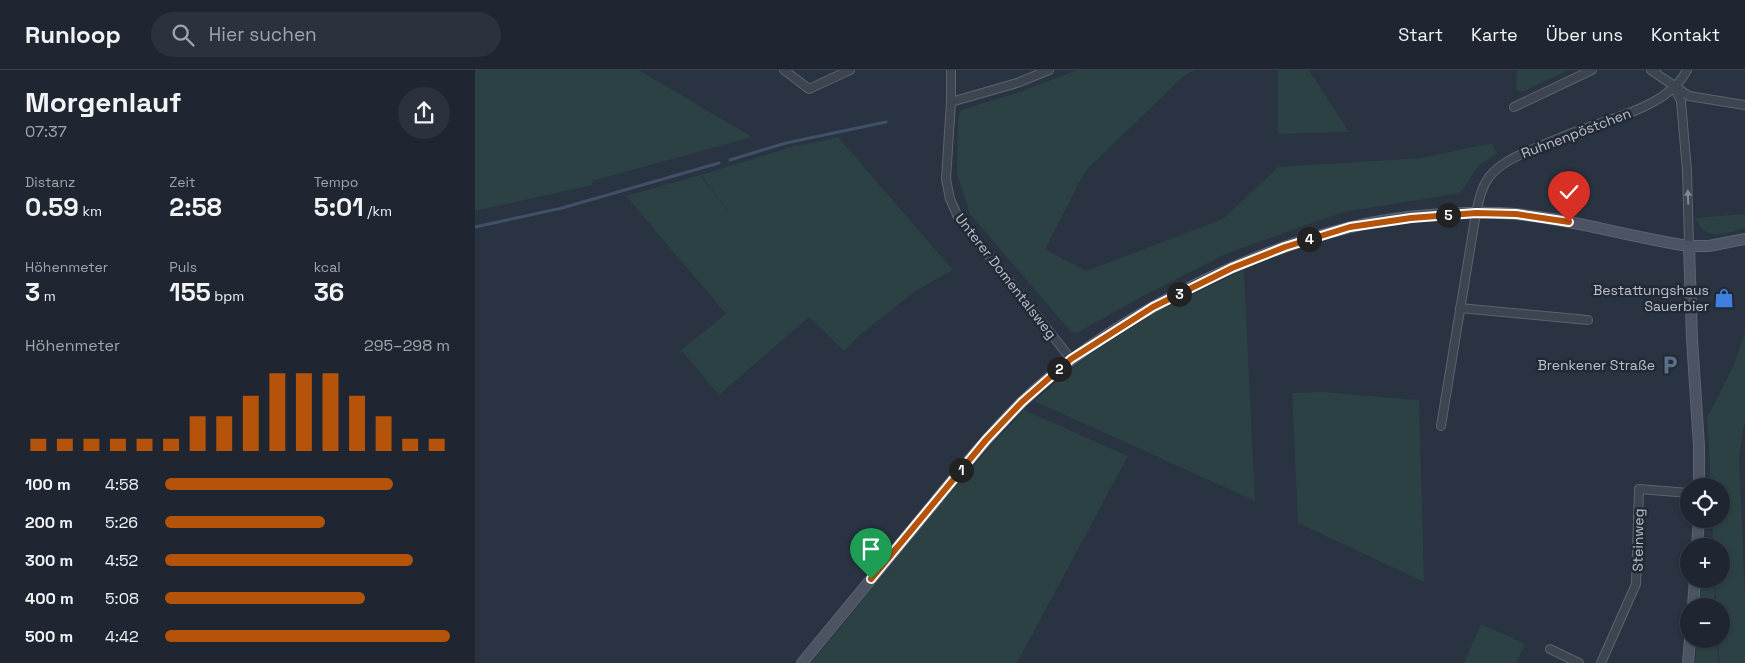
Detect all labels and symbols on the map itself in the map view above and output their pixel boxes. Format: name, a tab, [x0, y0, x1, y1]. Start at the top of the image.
street label: Ruhnenpöstchen	[1518, 104, 1634, 162]
pin	[1548, 171, 1590, 222]
one-way arrow	[1683, 189, 1691, 205]
pin: 5	[1435, 202, 1461, 228]
street label: Unterer Domentalsweg	[951, 210, 1061, 342]
pin: 4	[1297, 226, 1321, 252]
place label: Bestattungshaus Sauerbier	[1593, 281, 1709, 315]
pin: 3	[1167, 282, 1191, 306]
shop icon: Bestattungshaus Sauerbier	[1713, 287, 1735, 309]
parking icon: Brenkener Straße	[1659, 354, 1681, 376]
pin: 2	[1047, 356, 1071, 382]
place label: Brenkener Straße	[1537, 356, 1655, 374]
pin: 1	[949, 458, 973, 482]
street label: Steinweg	[1628, 508, 1648, 572]
pin	[850, 528, 892, 579]

